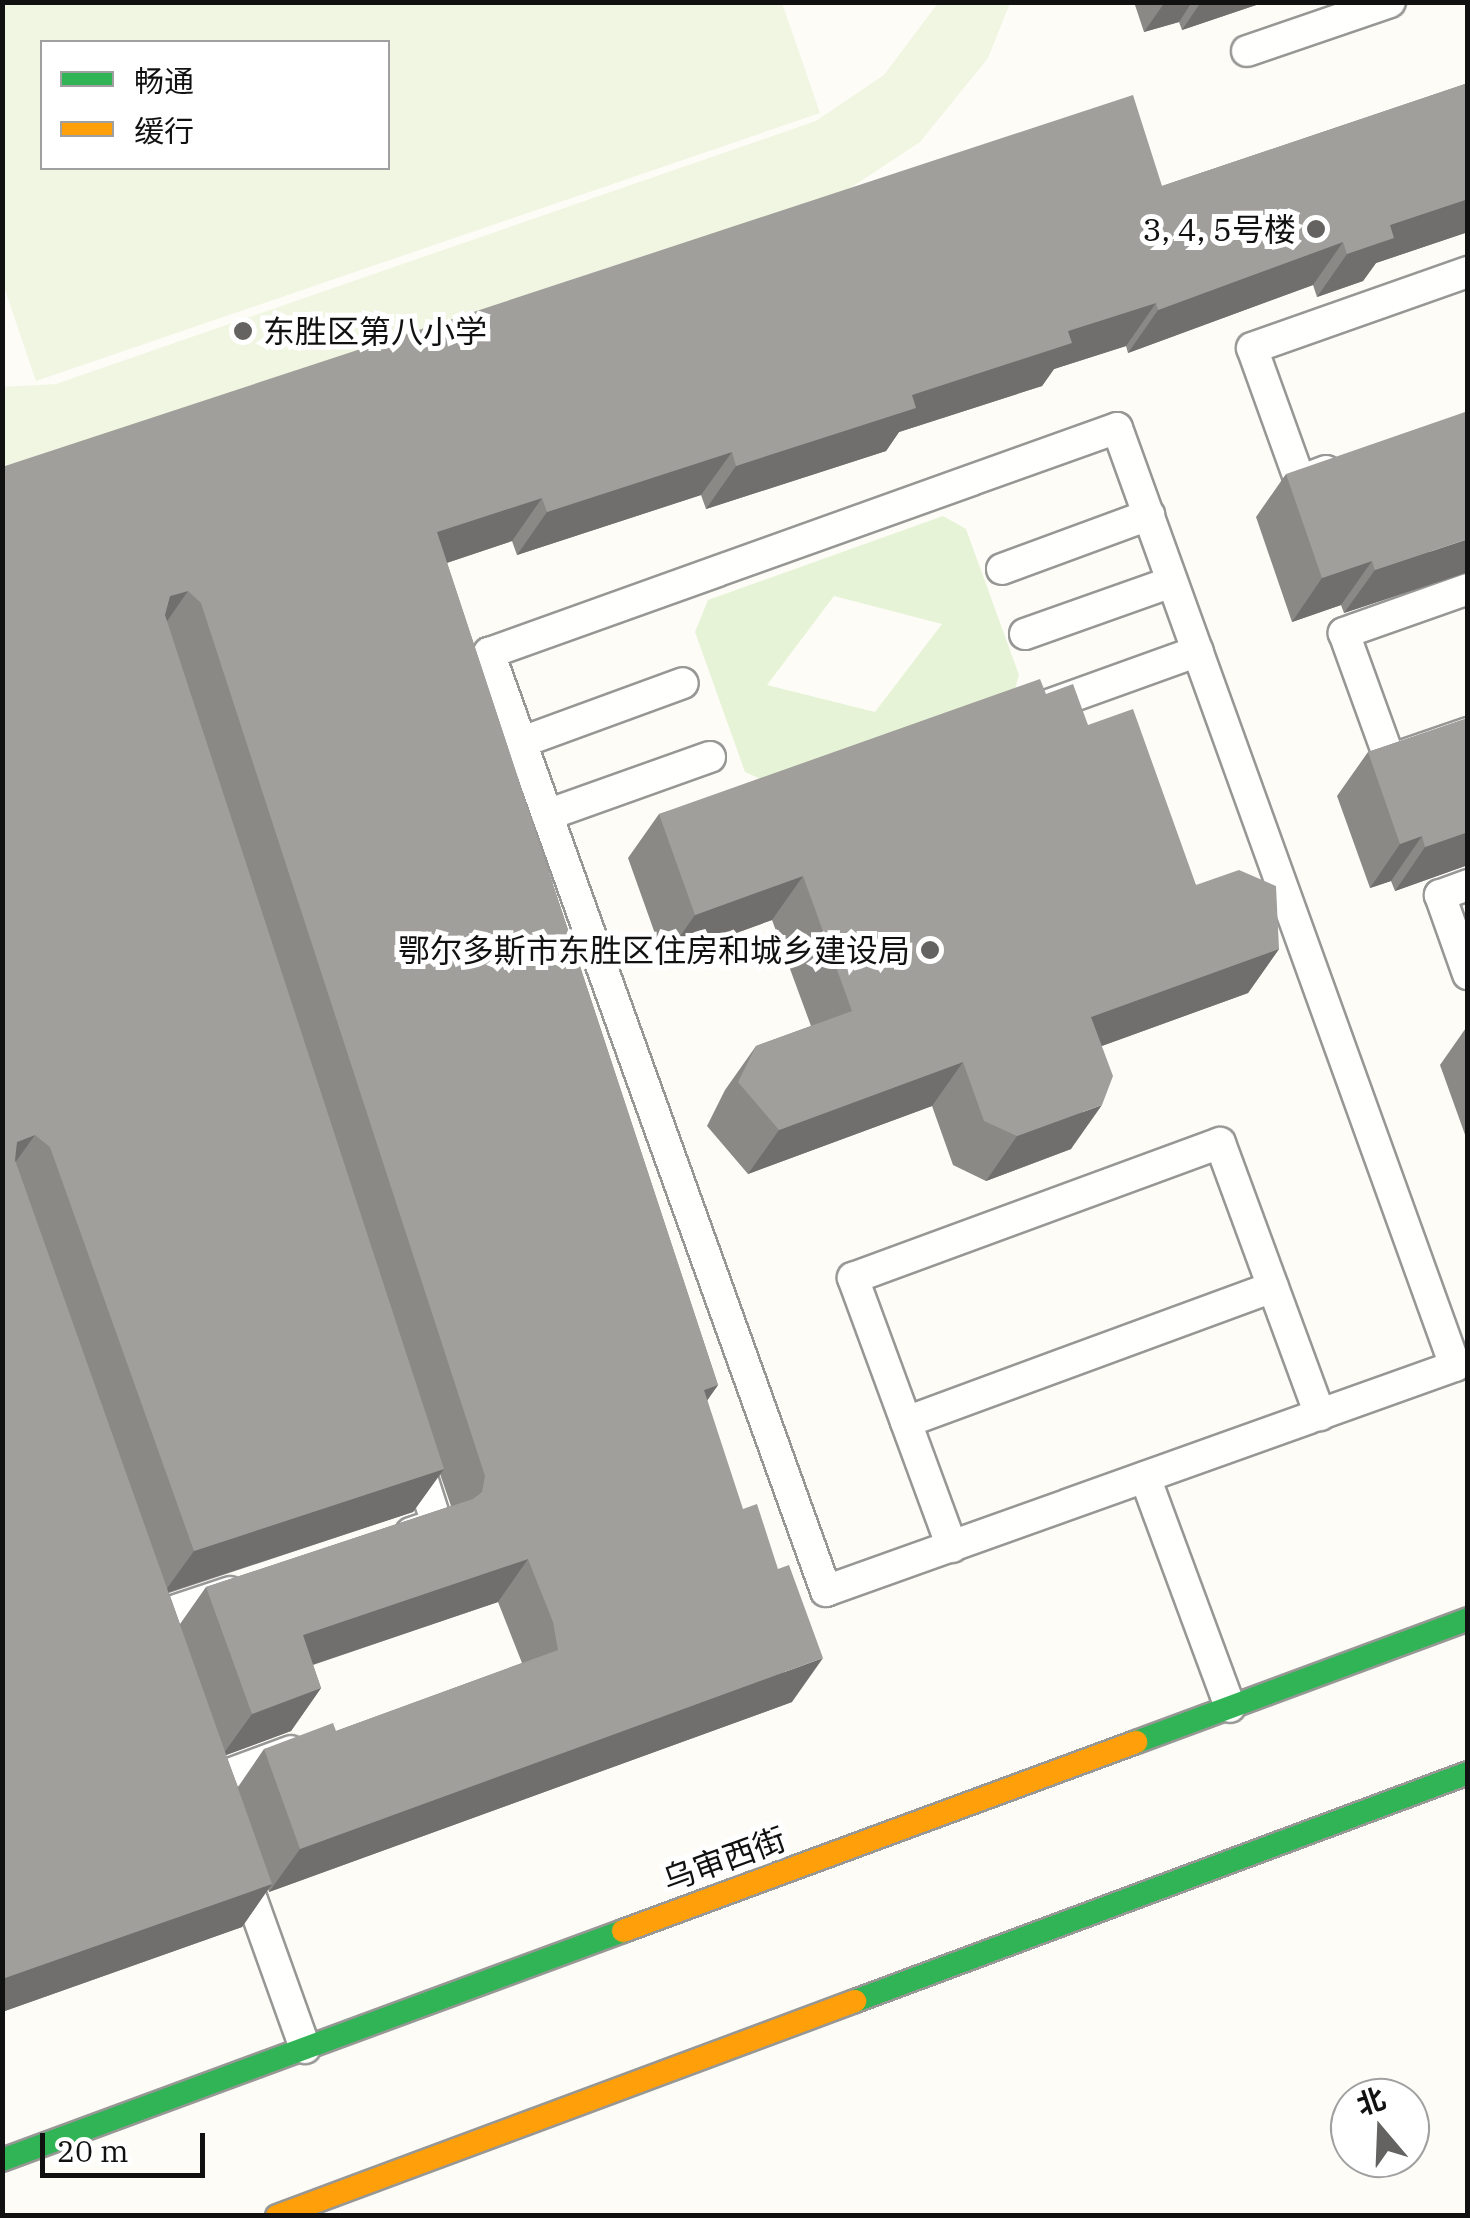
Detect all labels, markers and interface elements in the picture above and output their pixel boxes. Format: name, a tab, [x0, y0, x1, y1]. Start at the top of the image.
legend	[40, 40, 390, 170]
text: 畅通	[134, 61, 194, 100]
text: 缓行	[134, 111, 194, 150]
place label: 3, 4, 5号楼	[1142, 210, 1296, 248]
marker: 3, 4, 5号楼	[1305, 218, 1327, 240]
place label: 东胜区第八小学	[263, 312, 487, 350]
marker: 东胜区第八小学	[232, 320, 254, 342]
place label: 鄂尔多斯市东胜区住房和城乡建设局	[398, 931, 910, 969]
marker: 鄂尔多斯市东胜区住房和城乡建设局	[919, 939, 941, 961]
street label: 乌审西街	[657, 1819, 791, 1899]
north arrow	[1330, 2078, 1430, 2178]
text: 北	[1351, 2079, 1390, 2123]
scale bar	[45, 2113, 210, 2175]
text: 20 m	[57, 2131, 129, 2170]

